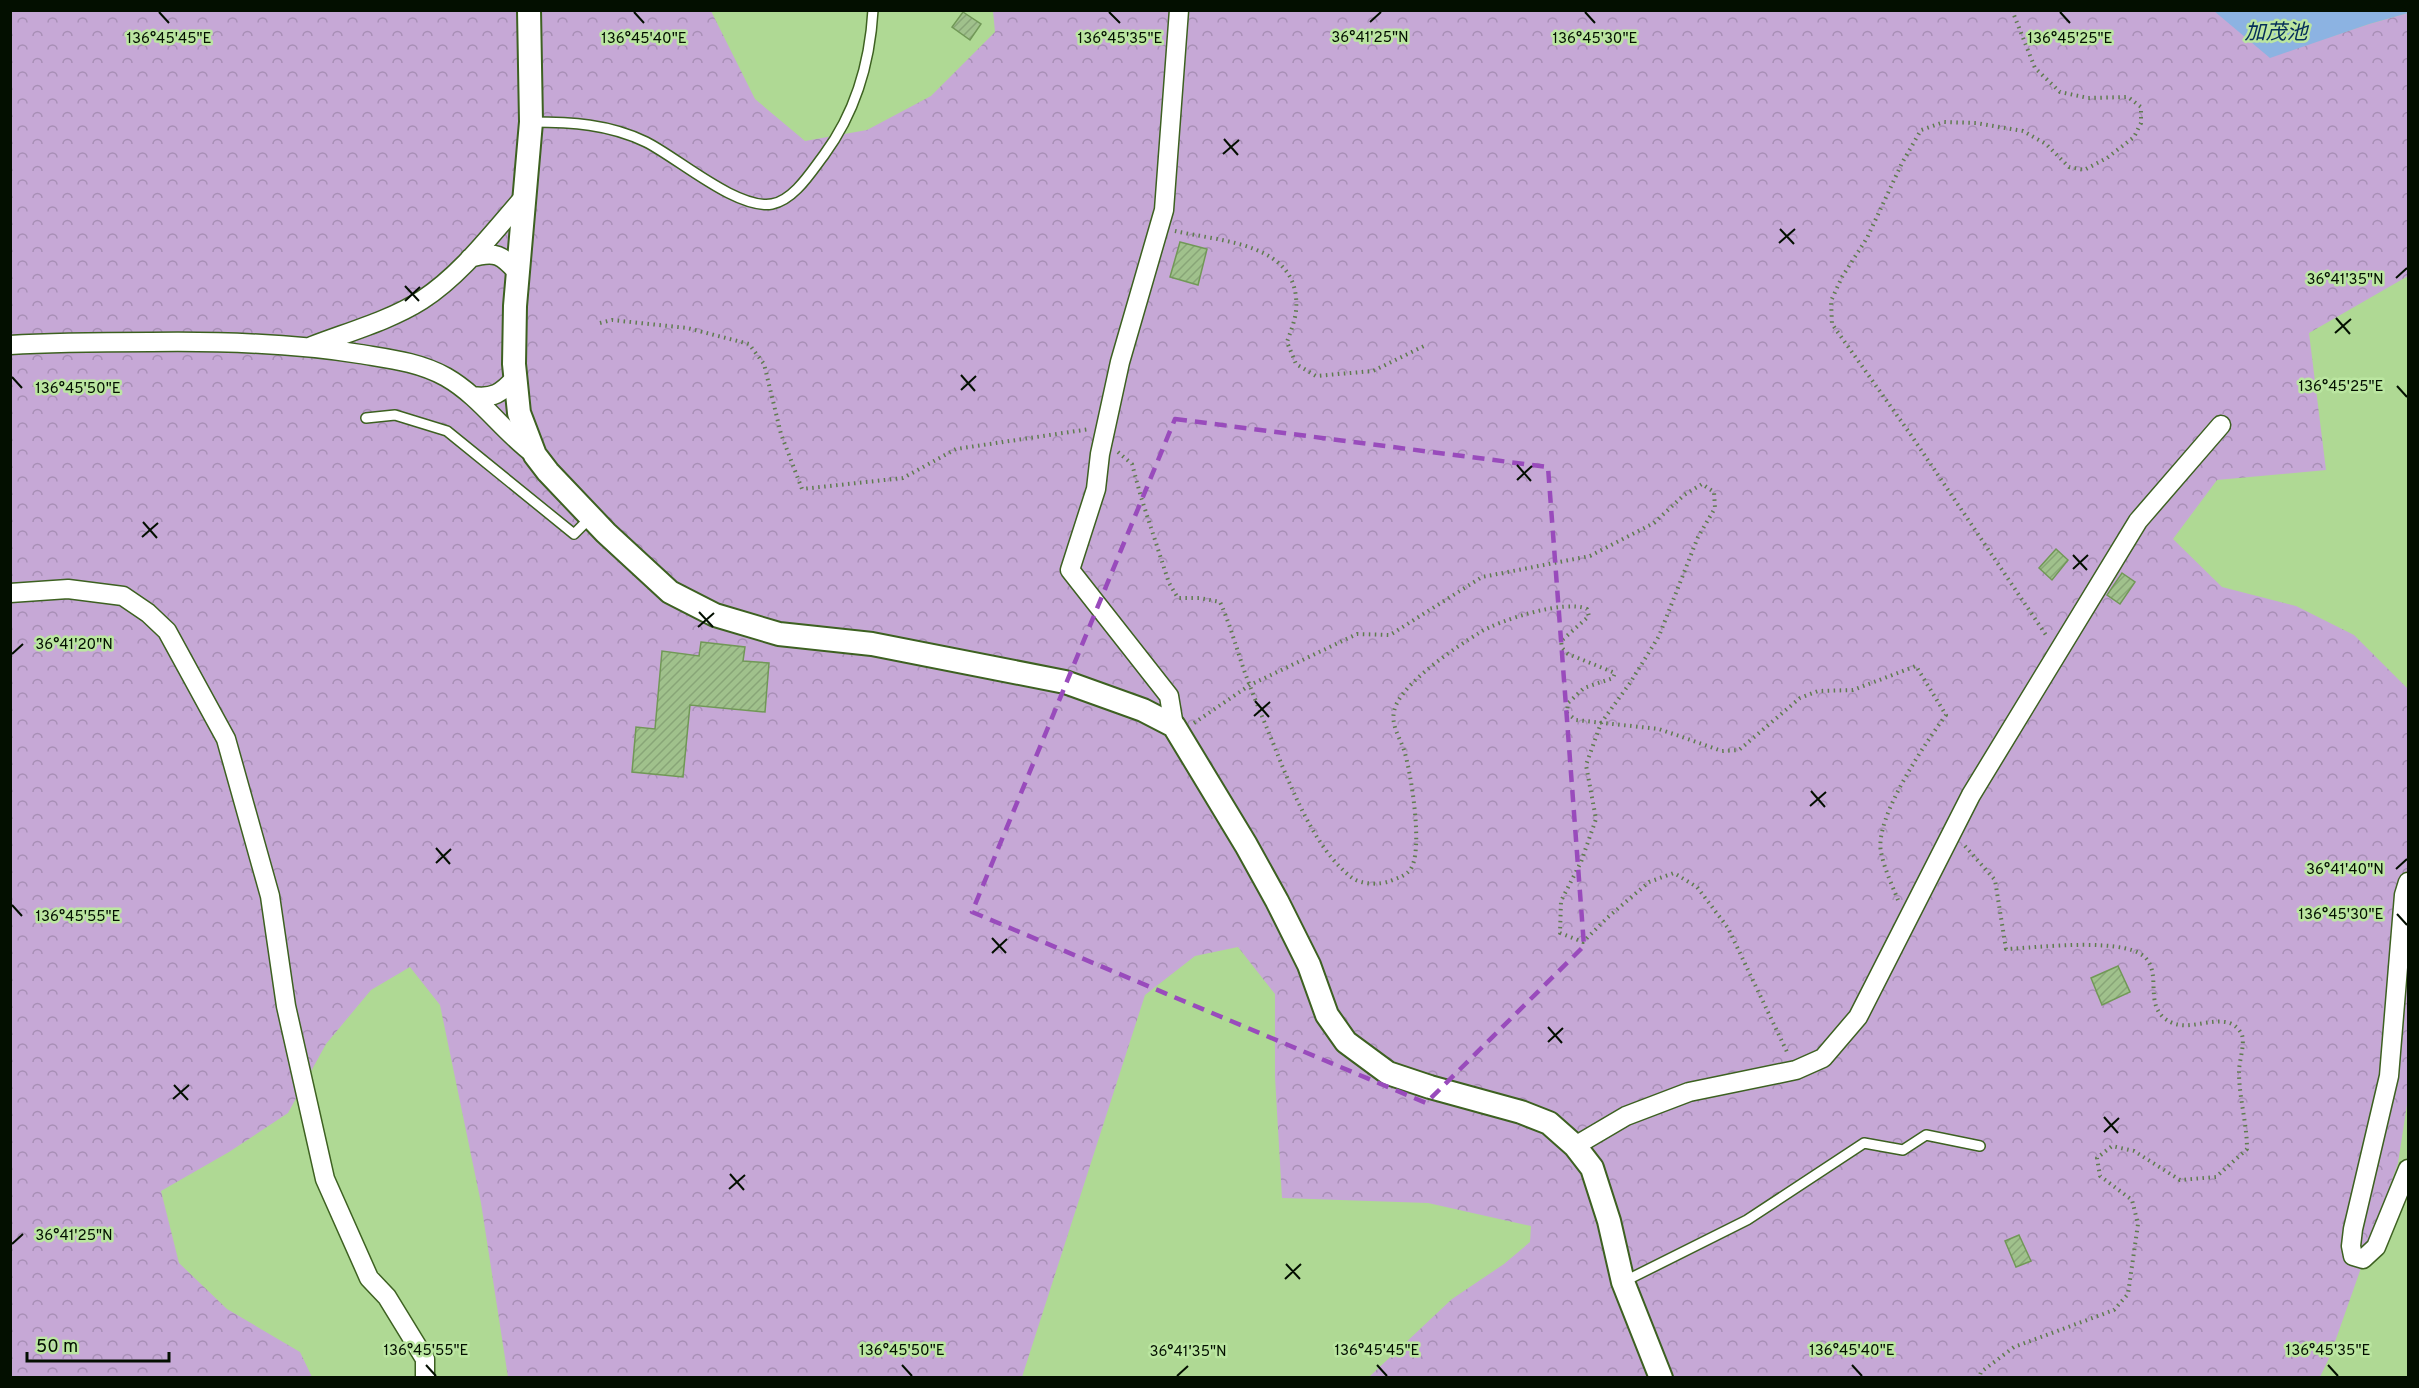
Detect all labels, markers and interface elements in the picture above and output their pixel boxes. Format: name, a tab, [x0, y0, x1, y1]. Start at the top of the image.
water label: 加茂池	[2245, 20, 2309, 47]
text: 36°41'25"N	[1331, 29, 1409, 48]
text: 136°45'45"E	[126, 30, 212, 49]
text: 136°45'40"E	[601, 30, 687, 49]
text: 136°45'35"E	[1078, 30, 1162, 49]
text: 136°45'30"E	[1552, 30, 1638, 49]
text: 136°45'25"E	[2027, 30, 2113, 49]
text: 36°41'35"N	[2306, 271, 2384, 290]
text: 136°45'25"E	[2298, 378, 2384, 397]
text: 136°45'50"E	[35, 380, 121, 399]
text: 36°41'20"N	[35, 636, 113, 655]
text: 36°41'40"N	[2306, 861, 2384, 880]
text: 136°45'30"E	[2298, 906, 2384, 925]
text: 136°45'55"E	[35, 908, 121, 927]
text: 36°41'25"N	[35, 1227, 113, 1246]
scale bar	[27, 1325, 170, 1363]
text: 50 m	[36, 1336, 78, 1359]
text: 136°45'55"E	[383, 1342, 469, 1361]
text: 136°45'50"E	[859, 1342, 945, 1361]
text: 136°45'45"E	[1334, 1342, 1420, 1361]
text: 136°45'40"E	[1809, 1342, 1895, 1361]
text: 136°45'35"E	[2286, 1342, 2370, 1361]
text: 36°41'35"N	[1149, 1343, 1227, 1362]

